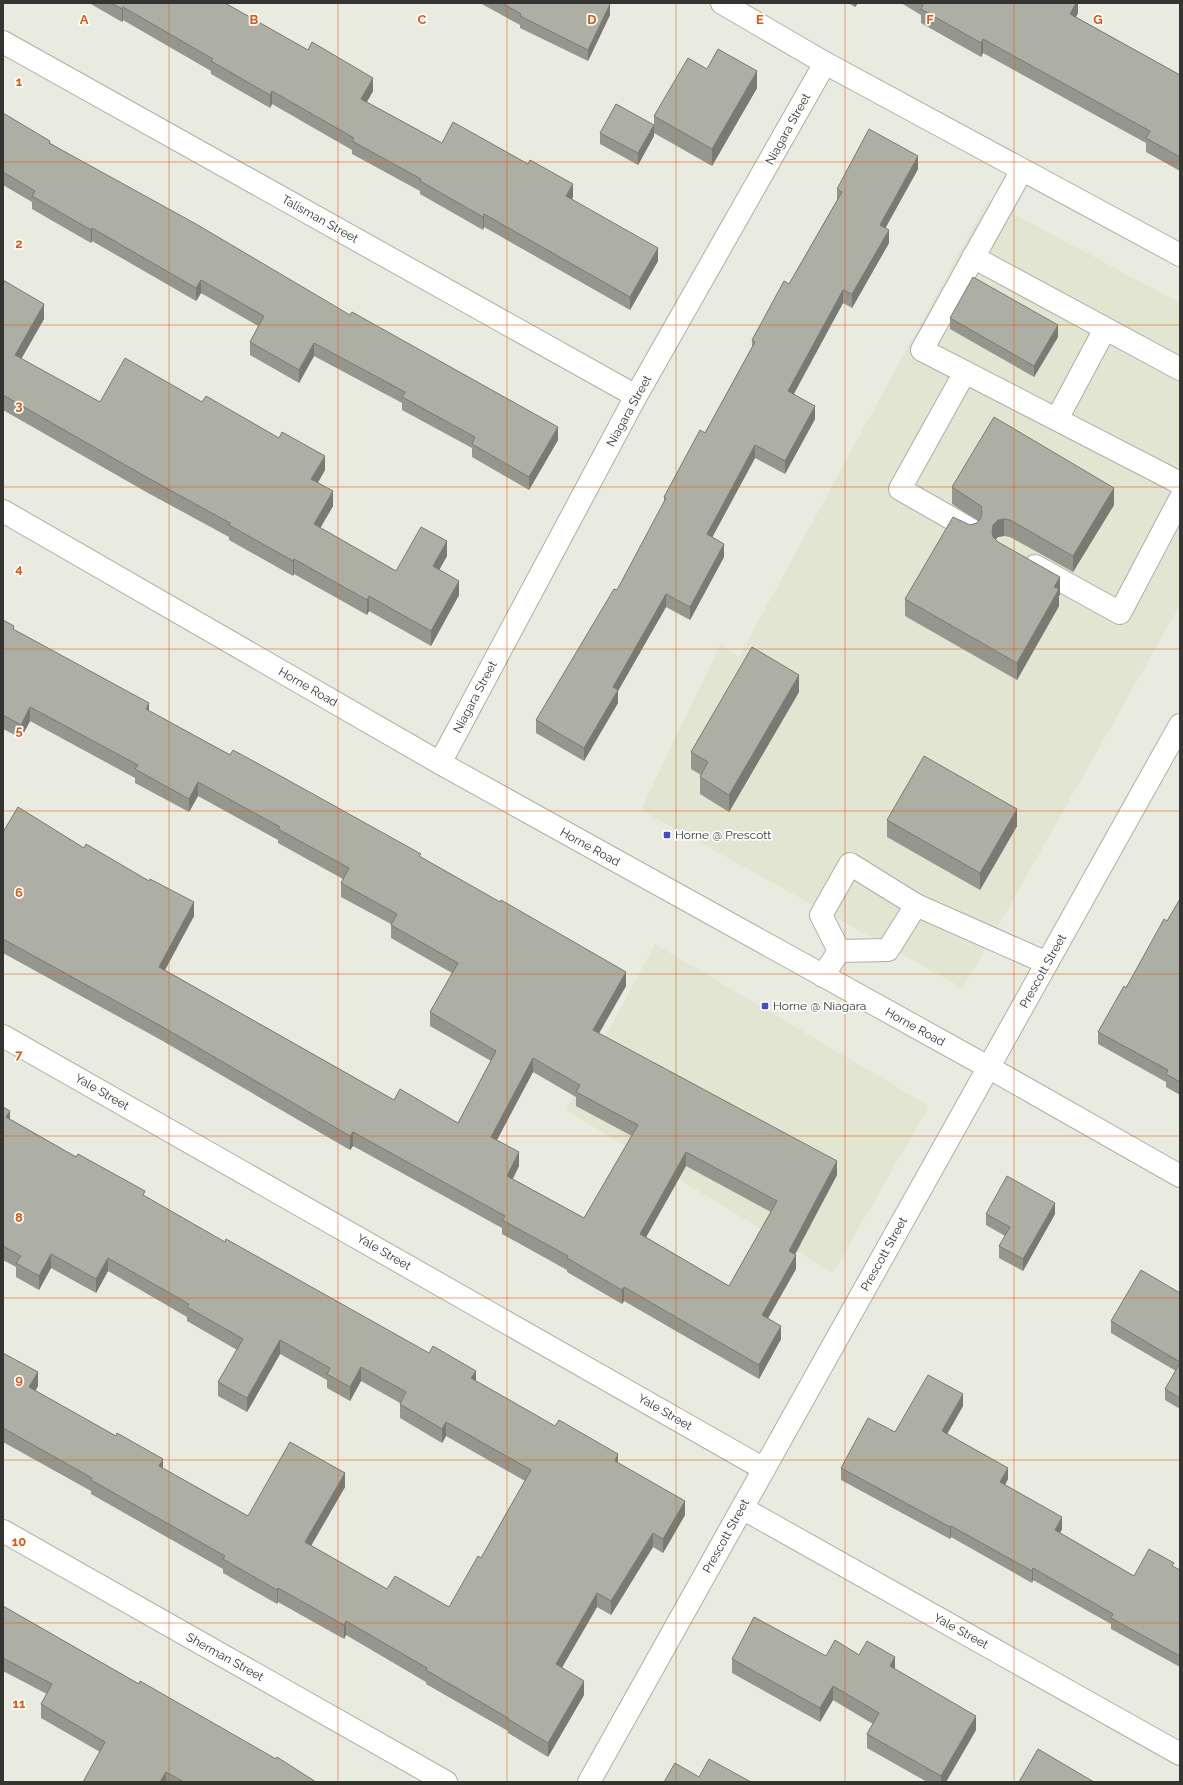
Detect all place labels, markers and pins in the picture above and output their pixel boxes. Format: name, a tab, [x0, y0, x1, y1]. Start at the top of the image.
place label: Horne @ Prescott	[675, 828, 771, 842]
marker: Horne @ Prescott	[662, 830, 672, 840]
place label: Horne @ Niagara	[773, 999, 866, 1013]
marker: Horne @ Niagara	[760, 1001, 770, 1011]

